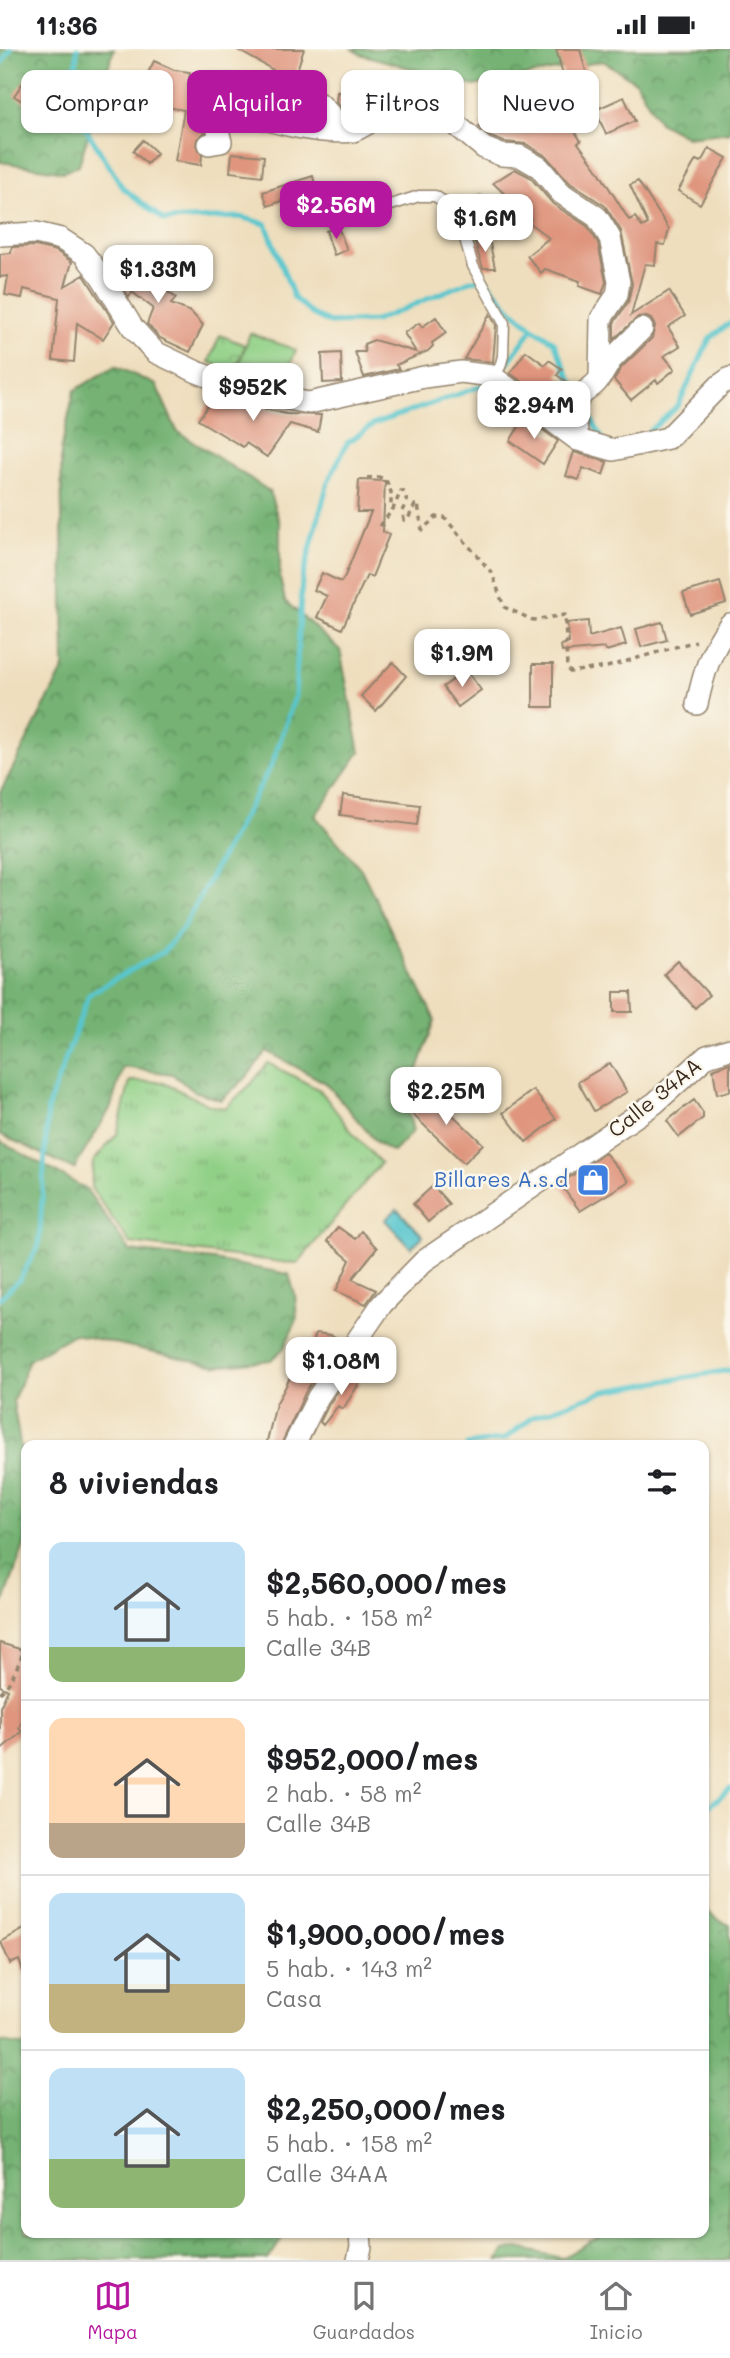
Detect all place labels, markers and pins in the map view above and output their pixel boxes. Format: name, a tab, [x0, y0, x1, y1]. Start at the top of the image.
pin: $2.56M	[279, 181, 393, 241]
pin: $1.6M	[436, 195, 534, 254]
pin: $1.33M	[101, 245, 215, 305]
pin: $952K	[204, 363, 302, 423]
pin: $2.94M	[477, 381, 591, 441]
pin: $1.9M	[413, 629, 511, 689]
pin: $2.25M	[389, 1067, 503, 1127]
shop icon: Billares A.s.d	[574, 1161, 612, 1199]
place label: Billares A.s.d	[434, 1165, 568, 1192]
pin: $1.08M	[284, 1337, 398, 1397]

